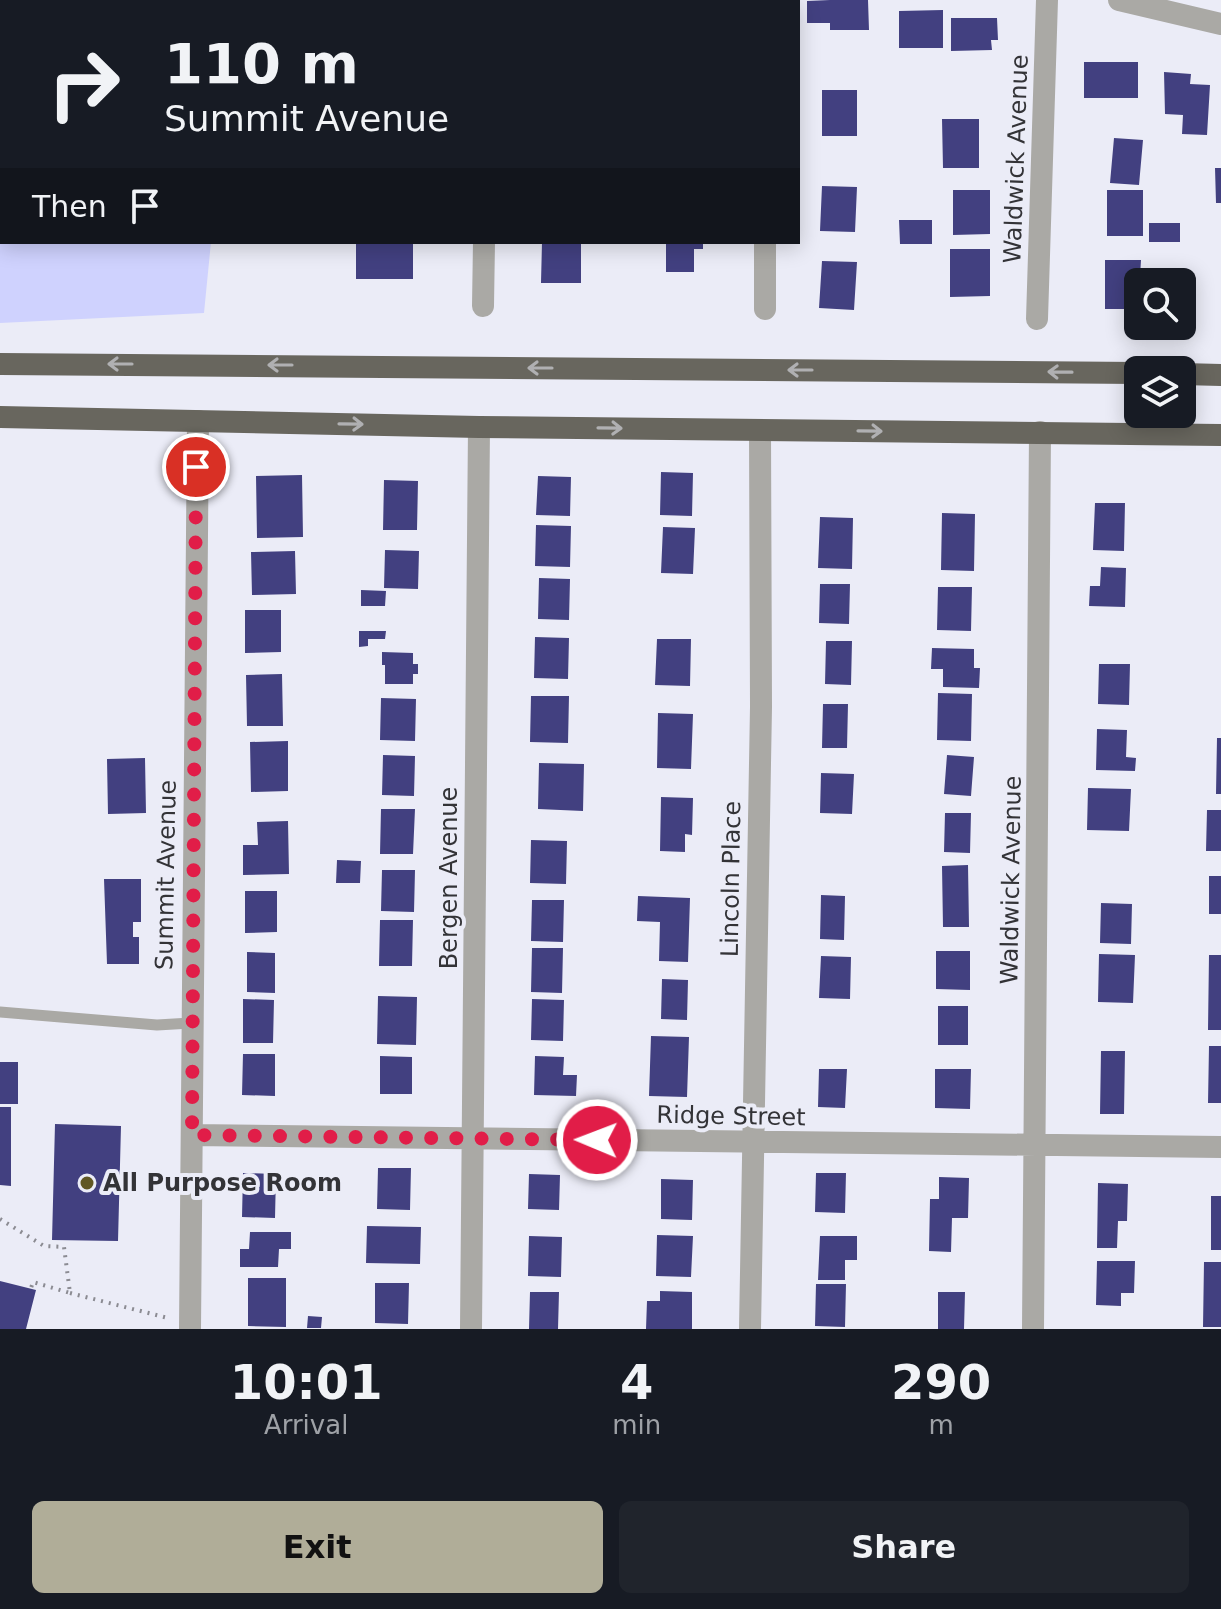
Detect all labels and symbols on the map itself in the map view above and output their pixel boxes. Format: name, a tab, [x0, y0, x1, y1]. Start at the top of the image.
street label: Waldwick Avenue	[998, 54, 1034, 264]
one-way arrow	[107, 356, 134, 372]
one-way arrow	[267, 357, 294, 373]
one-way arrow	[527, 360, 554, 375]
one-way arrow	[787, 362, 814, 378]
one-way arrow	[1047, 364, 1074, 380]
one-way arrow	[337, 417, 364, 432]
one-way arrow	[596, 420, 623, 436]
one-way arrow	[856, 423, 883, 439]
pin	[162, 433, 230, 501]
street label: Waldwick Avenue	[995, 775, 1027, 985]
street label: Summit Avenue	[150, 780, 182, 970]
street label: Bergen Avenue	[435, 787, 463, 969]
street label: Lincoln Place	[716, 801, 746, 957]
position arrow	[555, 1098, 639, 1182]
street label: Ridge Street	[656, 1101, 806, 1131]
place label: All Purpose Room	[103, 1169, 342, 1197]
marker: All Purpose Room	[78, 1174, 96, 1192]

